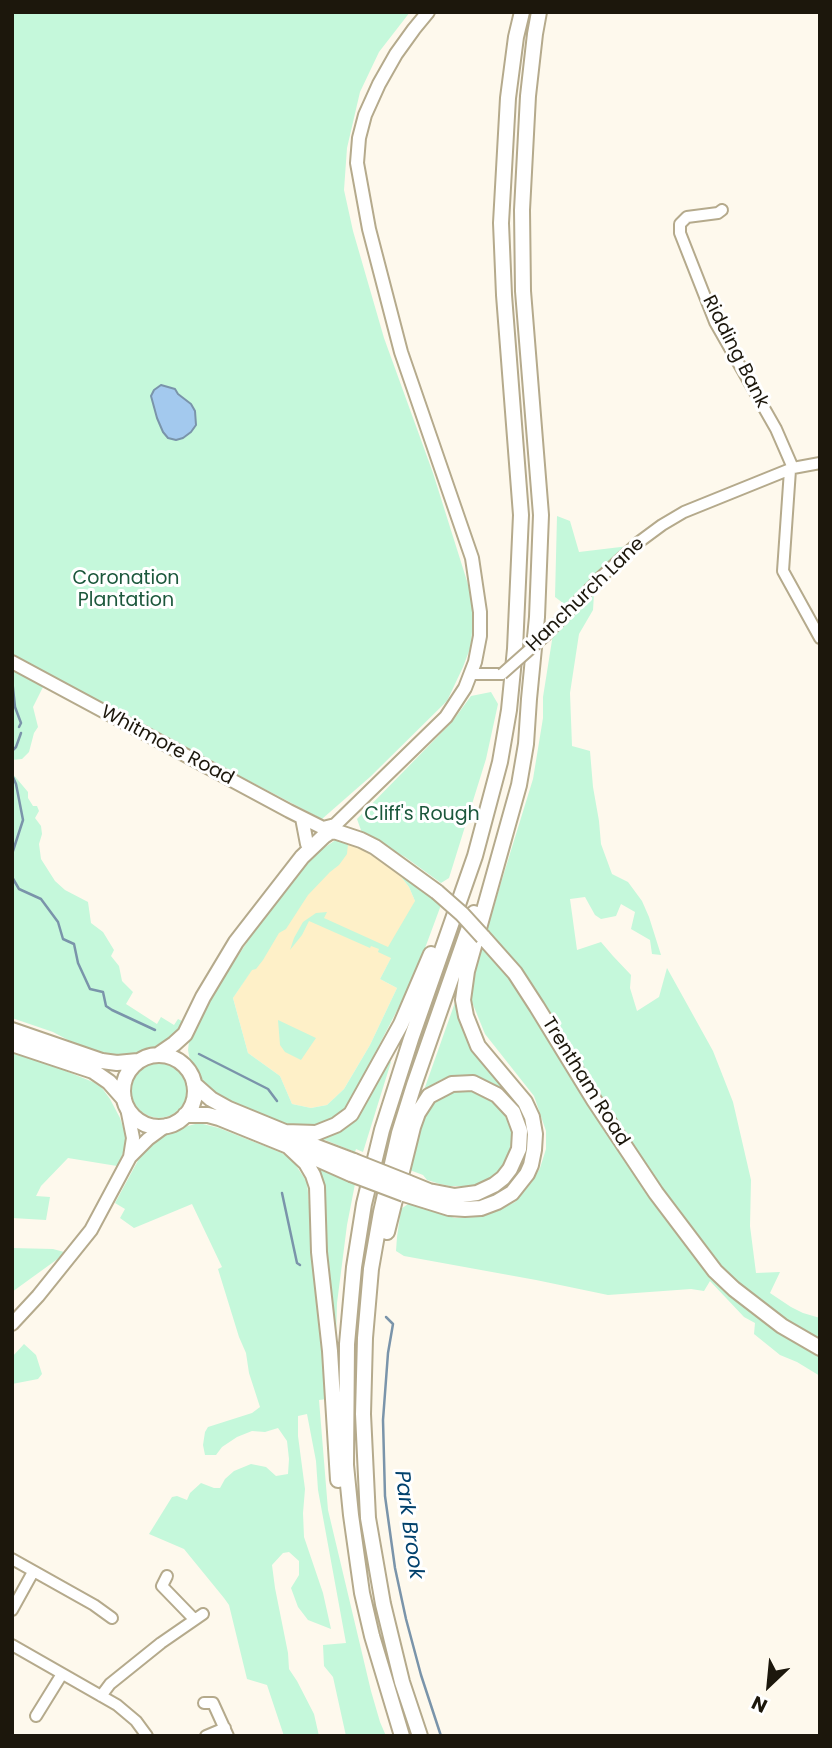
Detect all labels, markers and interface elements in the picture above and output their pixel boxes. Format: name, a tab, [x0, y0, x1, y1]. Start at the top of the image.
street label: Ridding Bank	[697, 292, 773, 412]
street label: Hanchurch Lane	[522, 533, 650, 657]
park label: Coronation Plantation	[73, 568, 179, 612]
street label: Whitmore Road	[97, 701, 237, 791]
park label: Cliff's Rough	[364, 804, 480, 826]
street label: Trentham Road	[536, 1014, 634, 1150]
water label: Park Brook	[388, 1469, 428, 1581]
north arrow	[734, 1650, 804, 1720]
text: N	[747, 1689, 772, 1720]

